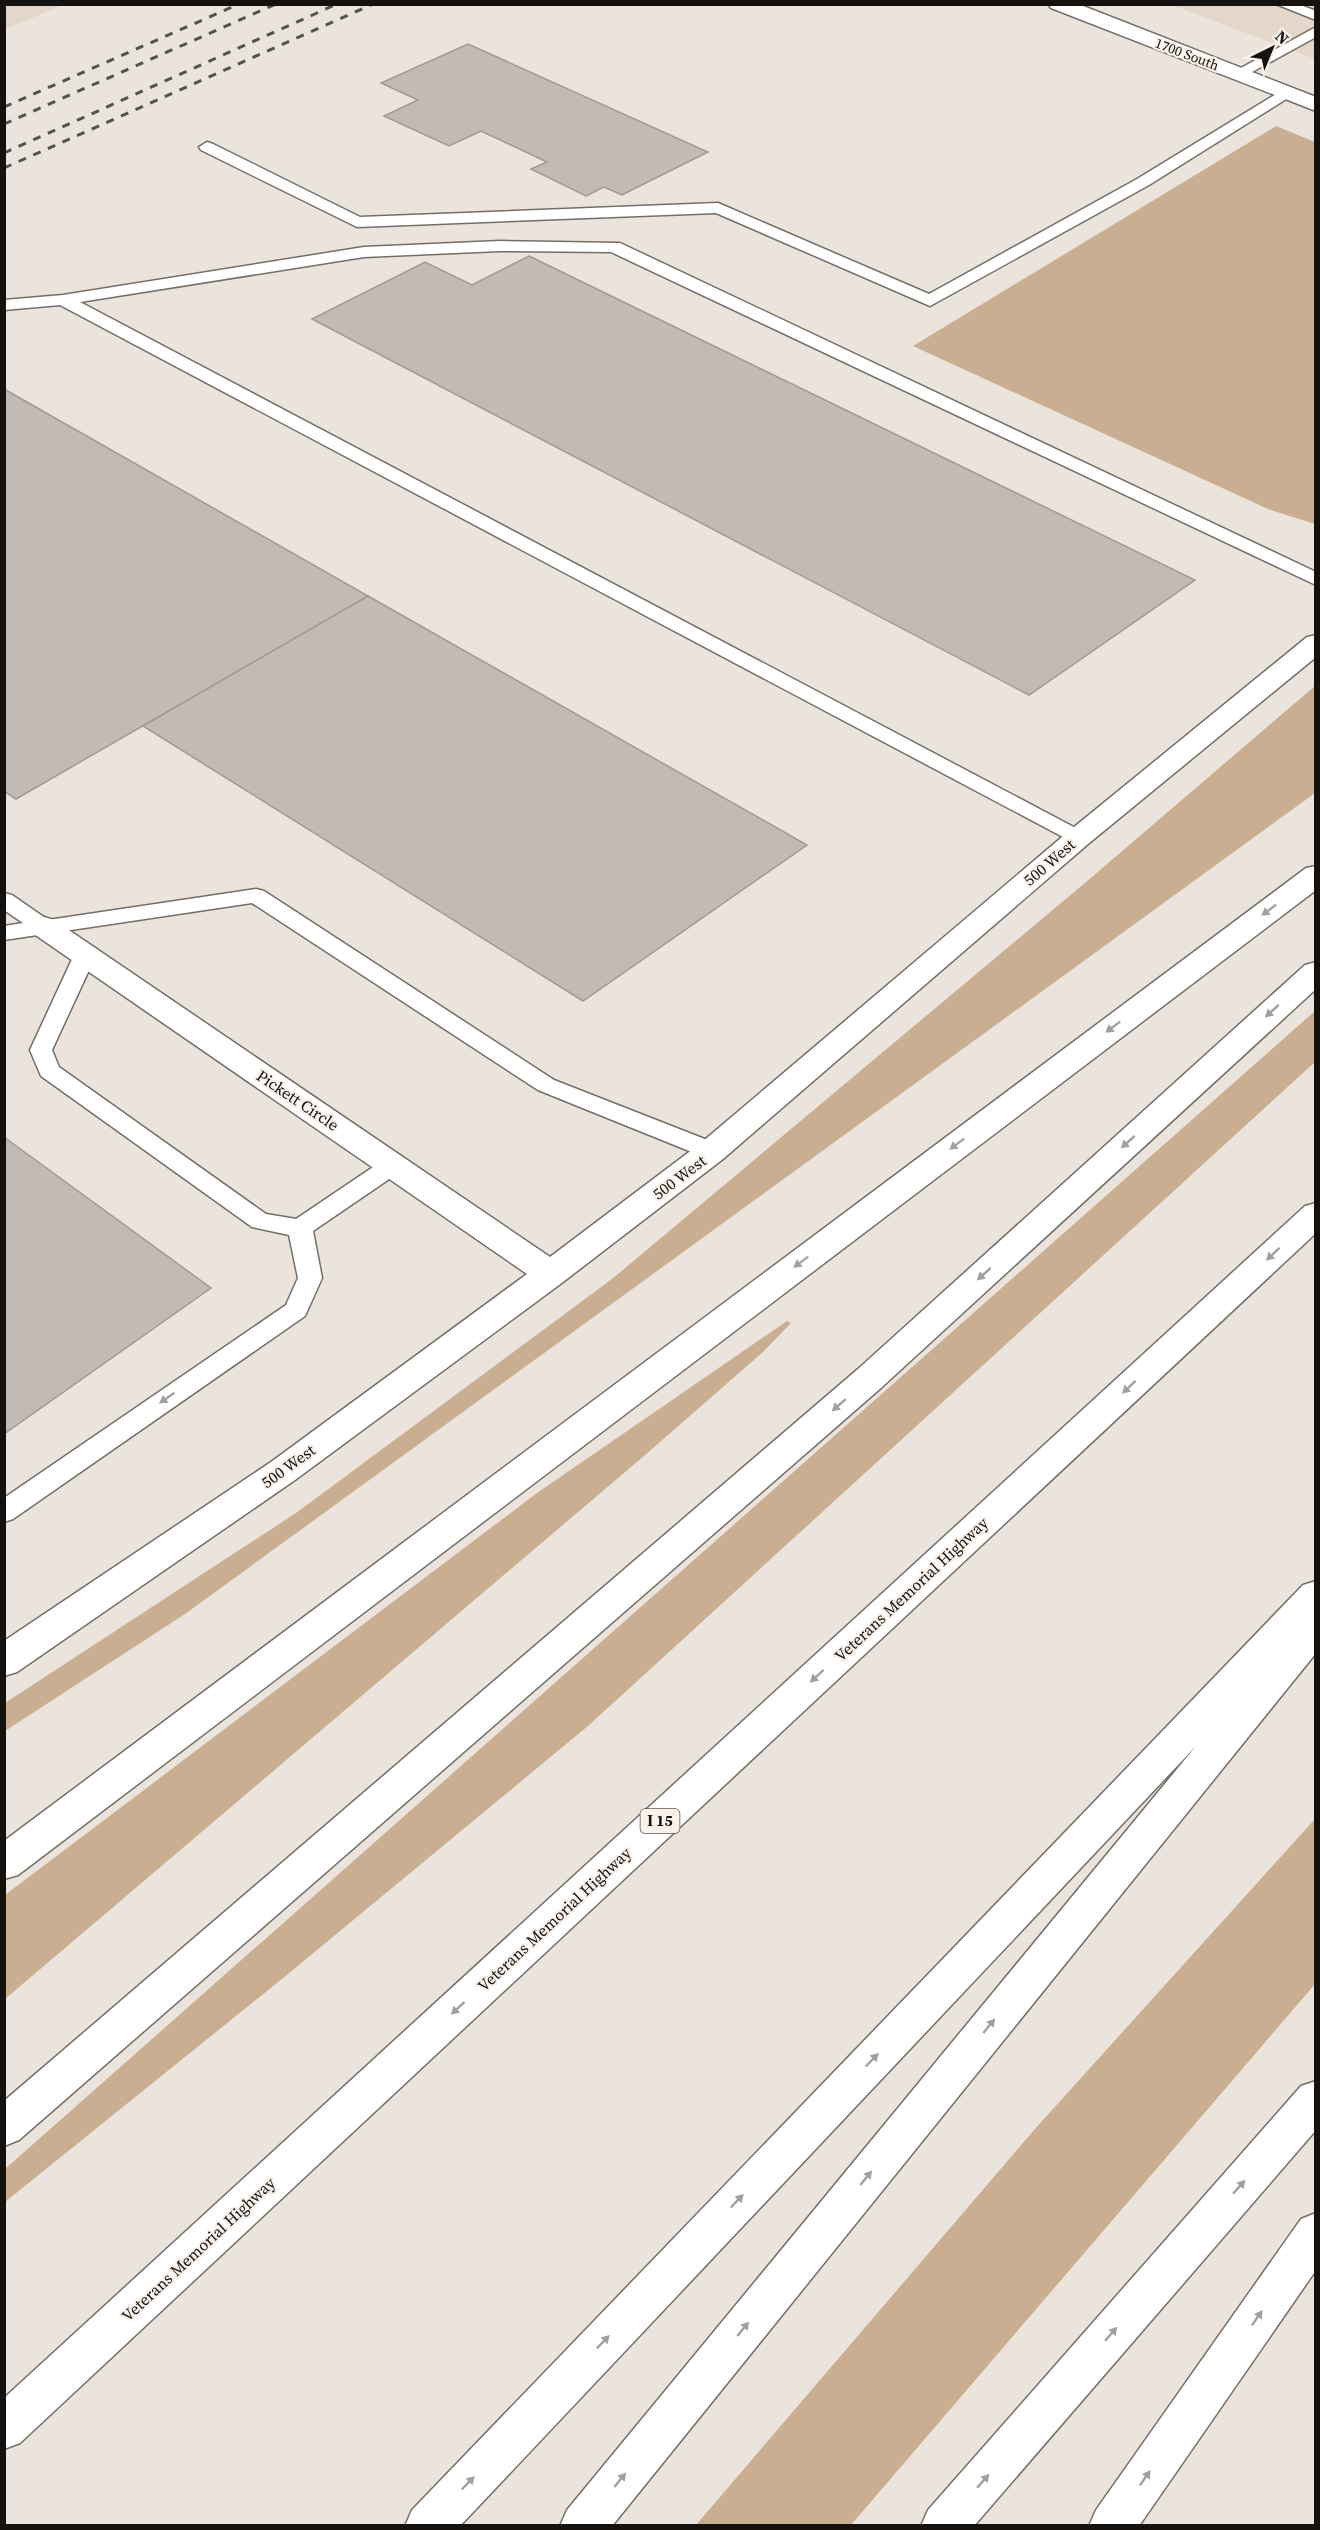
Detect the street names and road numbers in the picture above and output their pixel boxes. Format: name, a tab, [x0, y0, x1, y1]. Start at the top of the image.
street label: 1700 South	[1152, 33, 1222, 75]
street label: 500 West	[1018, 833, 1080, 891]
street label: Pickett Circle	[253, 1064, 343, 1136]
street label: 500 West	[648, 1149, 711, 1204]
street label: 500 West	[257, 1438, 320, 1493]
street label: Veterans Memorial Highway	[829, 1511, 993, 1666]
road number: I 15	[640, 1809, 680, 1833]
street label: Veterans Memorial Highway	[472, 1841, 636, 1996]
street label: Veterans Memorial Highway	[116, 2171, 280, 2326]

